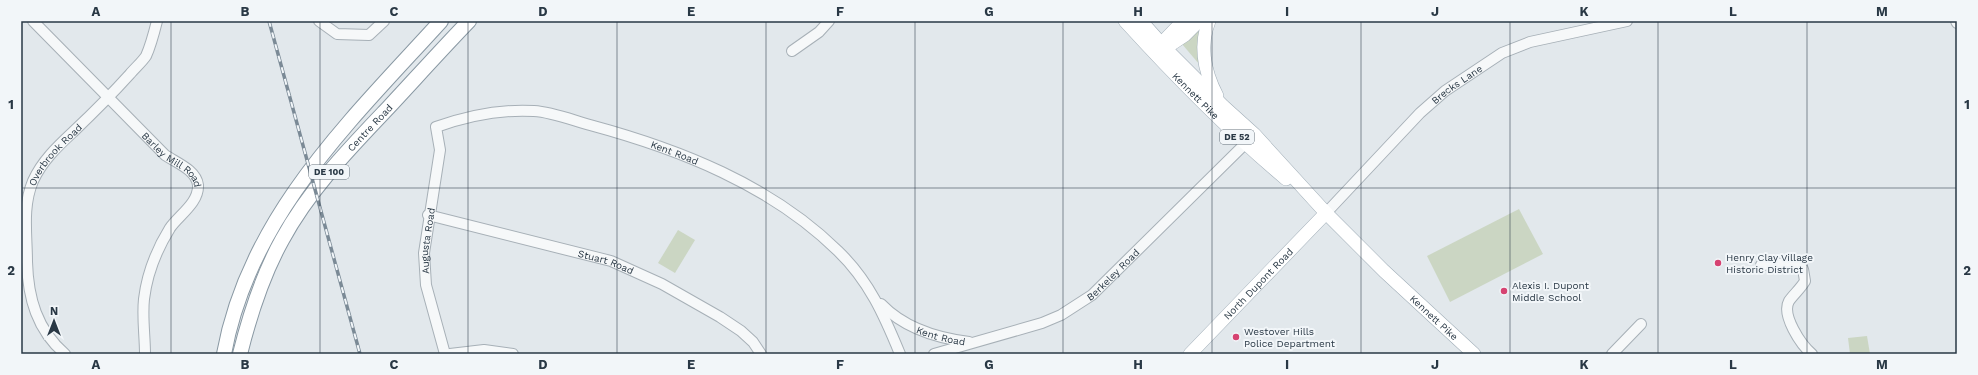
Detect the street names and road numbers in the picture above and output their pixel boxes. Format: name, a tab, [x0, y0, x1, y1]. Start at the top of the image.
street label: Brecks Lane	[1429, 62, 1484, 106]
street label: Kennett Pike	[1171, 70, 1222, 121]
street label: Centre Road	[345, 102, 394, 153]
street label: Overbrook Road	[26, 121, 84, 187]
street label: Barley Mill Road	[140, 130, 204, 188]
road number: DE 52	[1220, 130, 1254, 144]
street label: Kent Road	[649, 138, 700, 166]
road number: DE 100	[309, 165, 349, 179]
street label: Augusta Road	[418, 207, 436, 274]
street label: Berkeley Road	[1084, 246, 1141, 303]
street label: North Dupont Road	[1221, 246, 1295, 321]
street label: Stuart Road	[577, 247, 636, 276]
street label: Kennett Pike	[1408, 292, 1460, 342]
street label: Kent Road	[915, 324, 966, 347]

